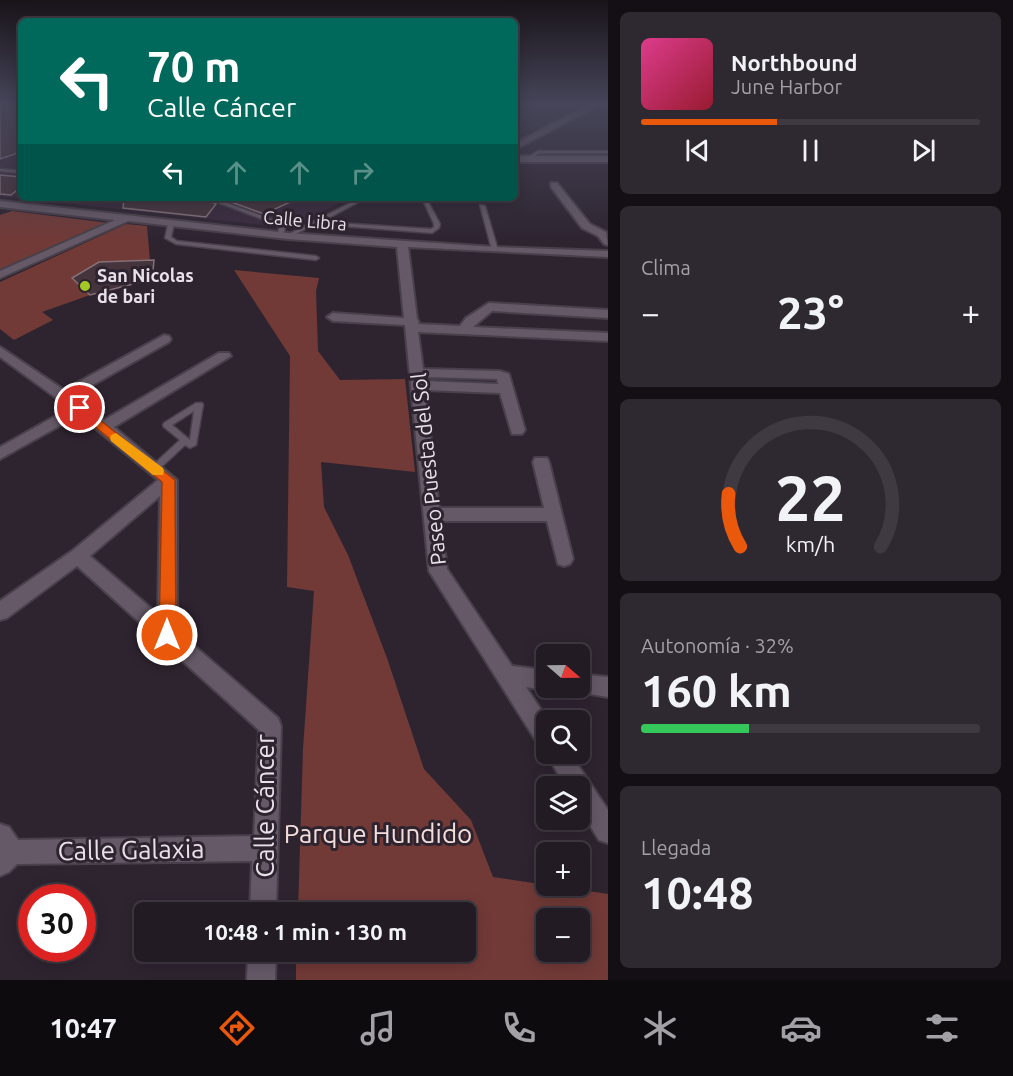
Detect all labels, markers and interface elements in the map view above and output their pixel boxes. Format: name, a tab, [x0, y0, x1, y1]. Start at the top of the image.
icon: left	[48, 42, 126, 120]
text: 70 m	[147, 43, 241, 90]
text: Northbound	[731, 50, 857, 75]
text: June Harbor	[731, 75, 842, 98]
text: Calle Cáncer	[147, 92, 296, 122]
icon: previous	[681, 134, 714, 167]
icon: pause	[794, 134, 827, 167]
icon: next	[907, 134, 940, 167]
icon: left	[157, 156, 190, 189]
icon: ahead	[220, 156, 253, 189]
icon: ahead	[283, 156, 316, 189]
icon: right	[346, 156, 379, 189]
street label: Calle Libra	[262, 206, 348, 234]
text: Clima	[641, 256, 691, 279]
place label: San Nicolas de bari	[97, 265, 194, 306]
marker: San Nicolas de bari	[78, 279, 92, 293]
text: 23°	[777, 287, 844, 338]
text: −	[641, 294, 660, 331]
text: +	[961, 294, 980, 331]
street label: Paseo Puesta del Sol	[406, 372, 450, 566]
pin	[54, 382, 105, 433]
icon: arrive	[63, 391, 96, 424]
text: 22	[775, 463, 846, 533]
text: km/h	[786, 532, 835, 556]
position arrow	[135, 603, 199, 667]
text: Autonomía · 32%	[641, 634, 794, 657]
north arrow	[536, 644, 590, 698]
map controls	[536, 644, 590, 962]
text: 160 km	[641, 665, 792, 716]
button: search	[536, 710, 590, 764]
street label: Calle Cáncer	[250, 734, 279, 878]
button: layers	[536, 776, 590, 830]
park label: Parque Hundido	[284, 819, 472, 848]
street label: Calle Galaxia	[57, 834, 205, 865]
text: Llegada	[641, 836, 711, 859]
button: +	[536, 842, 590, 896]
text: 10:48	[641, 867, 754, 918]
speed limit sign: 30	[18, 884, 96, 962]
button: −	[536, 908, 590, 962]
text: 10:48 · 1 min · 130 m	[203, 919, 407, 944]
icon: directions	[216, 1007, 258, 1049]
icon: music	[357, 1007, 399, 1049]
icon: phone	[498, 1007, 540, 1049]
icon: climate	[639, 1007, 681, 1049]
icon: car	[780, 1007, 822, 1049]
icon: filters	[921, 1007, 963, 1049]
text: 10:47	[50, 1013, 117, 1043]

